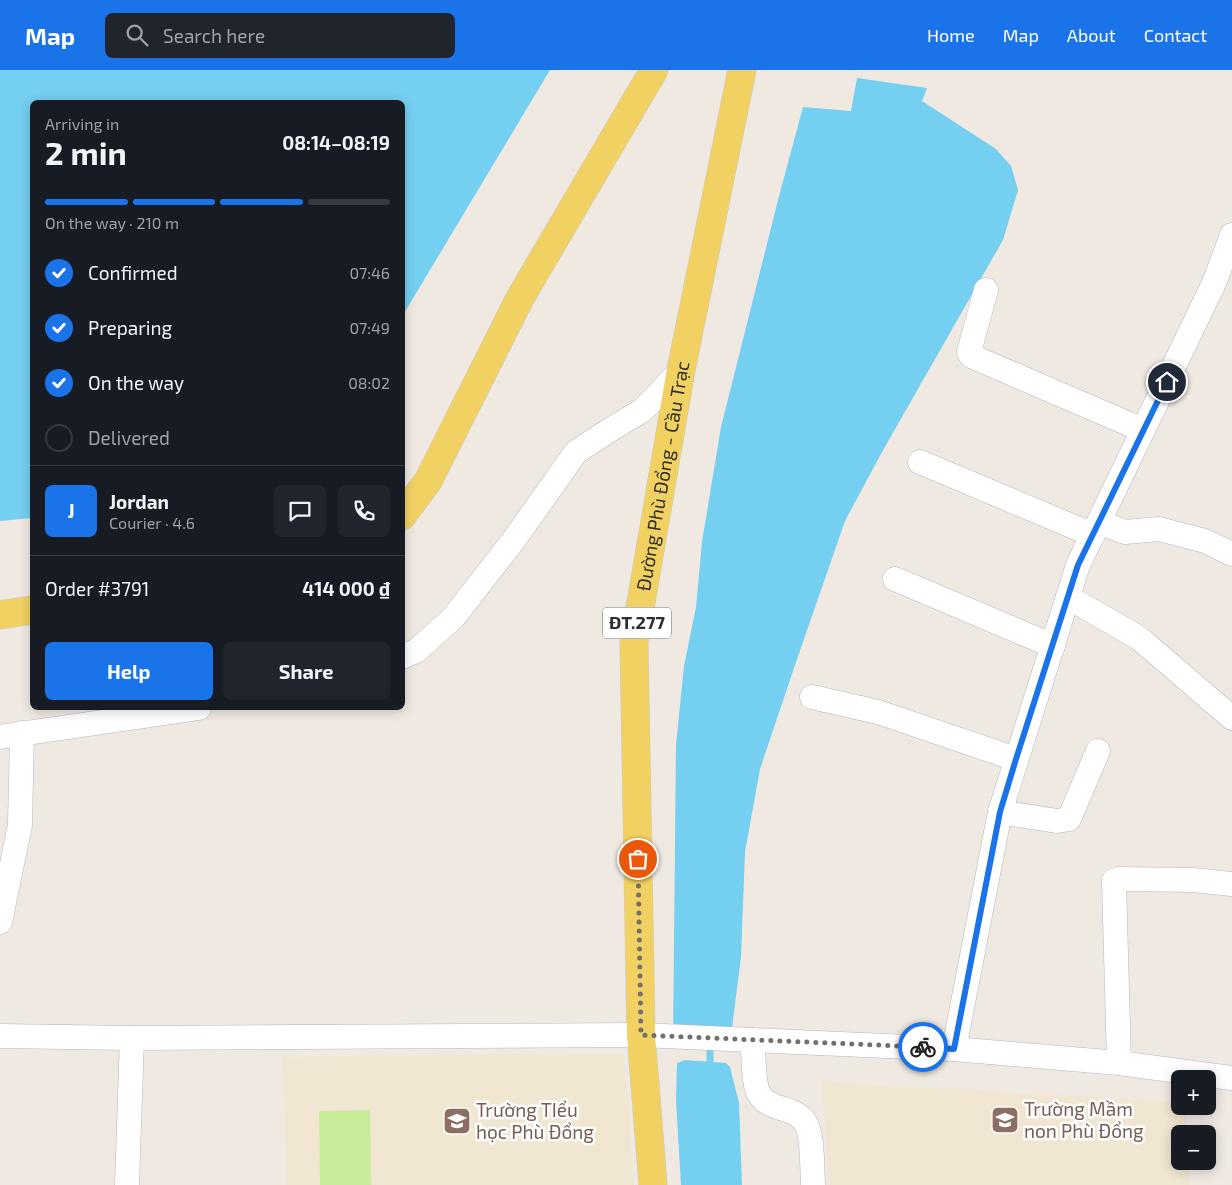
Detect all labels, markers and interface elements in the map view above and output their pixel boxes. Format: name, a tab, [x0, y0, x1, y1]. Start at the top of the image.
search box	[105, 13, 455, 58]
text: Map	[25, 21, 75, 50]
icon: search	[123, 21, 151, 49]
text: Search here	[163, 24, 265, 47]
text: Home	[927, 24, 975, 46]
text: Map	[1003, 24, 1039, 46]
text: About	[1067, 24, 1116, 46]
text: Contact	[1144, 24, 1207, 46]
text: Arriving in	[45, 114, 119, 133]
text: 08:14–08:19	[282, 131, 390, 154]
text: 2 min	[45, 133, 127, 171]
text: On the way · 210 m	[45, 213, 179, 232]
icon: check	[45, 259, 73, 287]
text: Confirmed	[88, 261, 178, 284]
text: 07:46	[349, 263, 390, 282]
icon: check	[45, 314, 73, 342]
text: Preparing	[88, 316, 172, 339]
text: 07:49	[349, 318, 390, 337]
street label: Đường Phù Đổng - Cầu Trạc	[631, 359, 694, 593]
pin	[1146, 361, 1188, 403]
icon: home	[1153, 368, 1181, 396]
icon: check	[45, 369, 73, 397]
text: On the way	[88, 371, 184, 394]
text: 08:02	[348, 373, 390, 392]
text: Delivered	[88, 426, 170, 449]
button: chat	[274, 485, 326, 537]
button: phone	[338, 485, 390, 537]
text: Jordan	[109, 490, 169, 513]
text: J	[67, 499, 75, 522]
text: Courier · 4.6	[109, 513, 195, 532]
text: Order #3791	[45, 577, 149, 600]
text: 414 000 ₫	[302, 577, 390, 600]
road number: ĐT.277	[603, 608, 671, 638]
button: Help	[45, 642, 213, 700]
button: Share	[223, 642, 390, 700]
pin	[617, 838, 659, 880]
icon: bag	[624, 845, 652, 873]
courier	[898, 1022, 948, 1072]
icon: bike	[909, 1033, 937, 1061]
map controls	[1171, 1070, 1216, 1170]
button: +	[1171, 1070, 1216, 1115]
place label: Trường Mầm non Phù Đổng	[1024, 1097, 1144, 1142]
place label: Trường TIểu học Phù Đổng	[476, 1098, 594, 1143]
school or university icon: Trường Mầm non Phù Đổng	[990, 1105, 1020, 1135]
school or university icon: Trường TIểu học Phù Đổng	[442, 1106, 472, 1136]
button: −	[1171, 1125, 1216, 1170]

